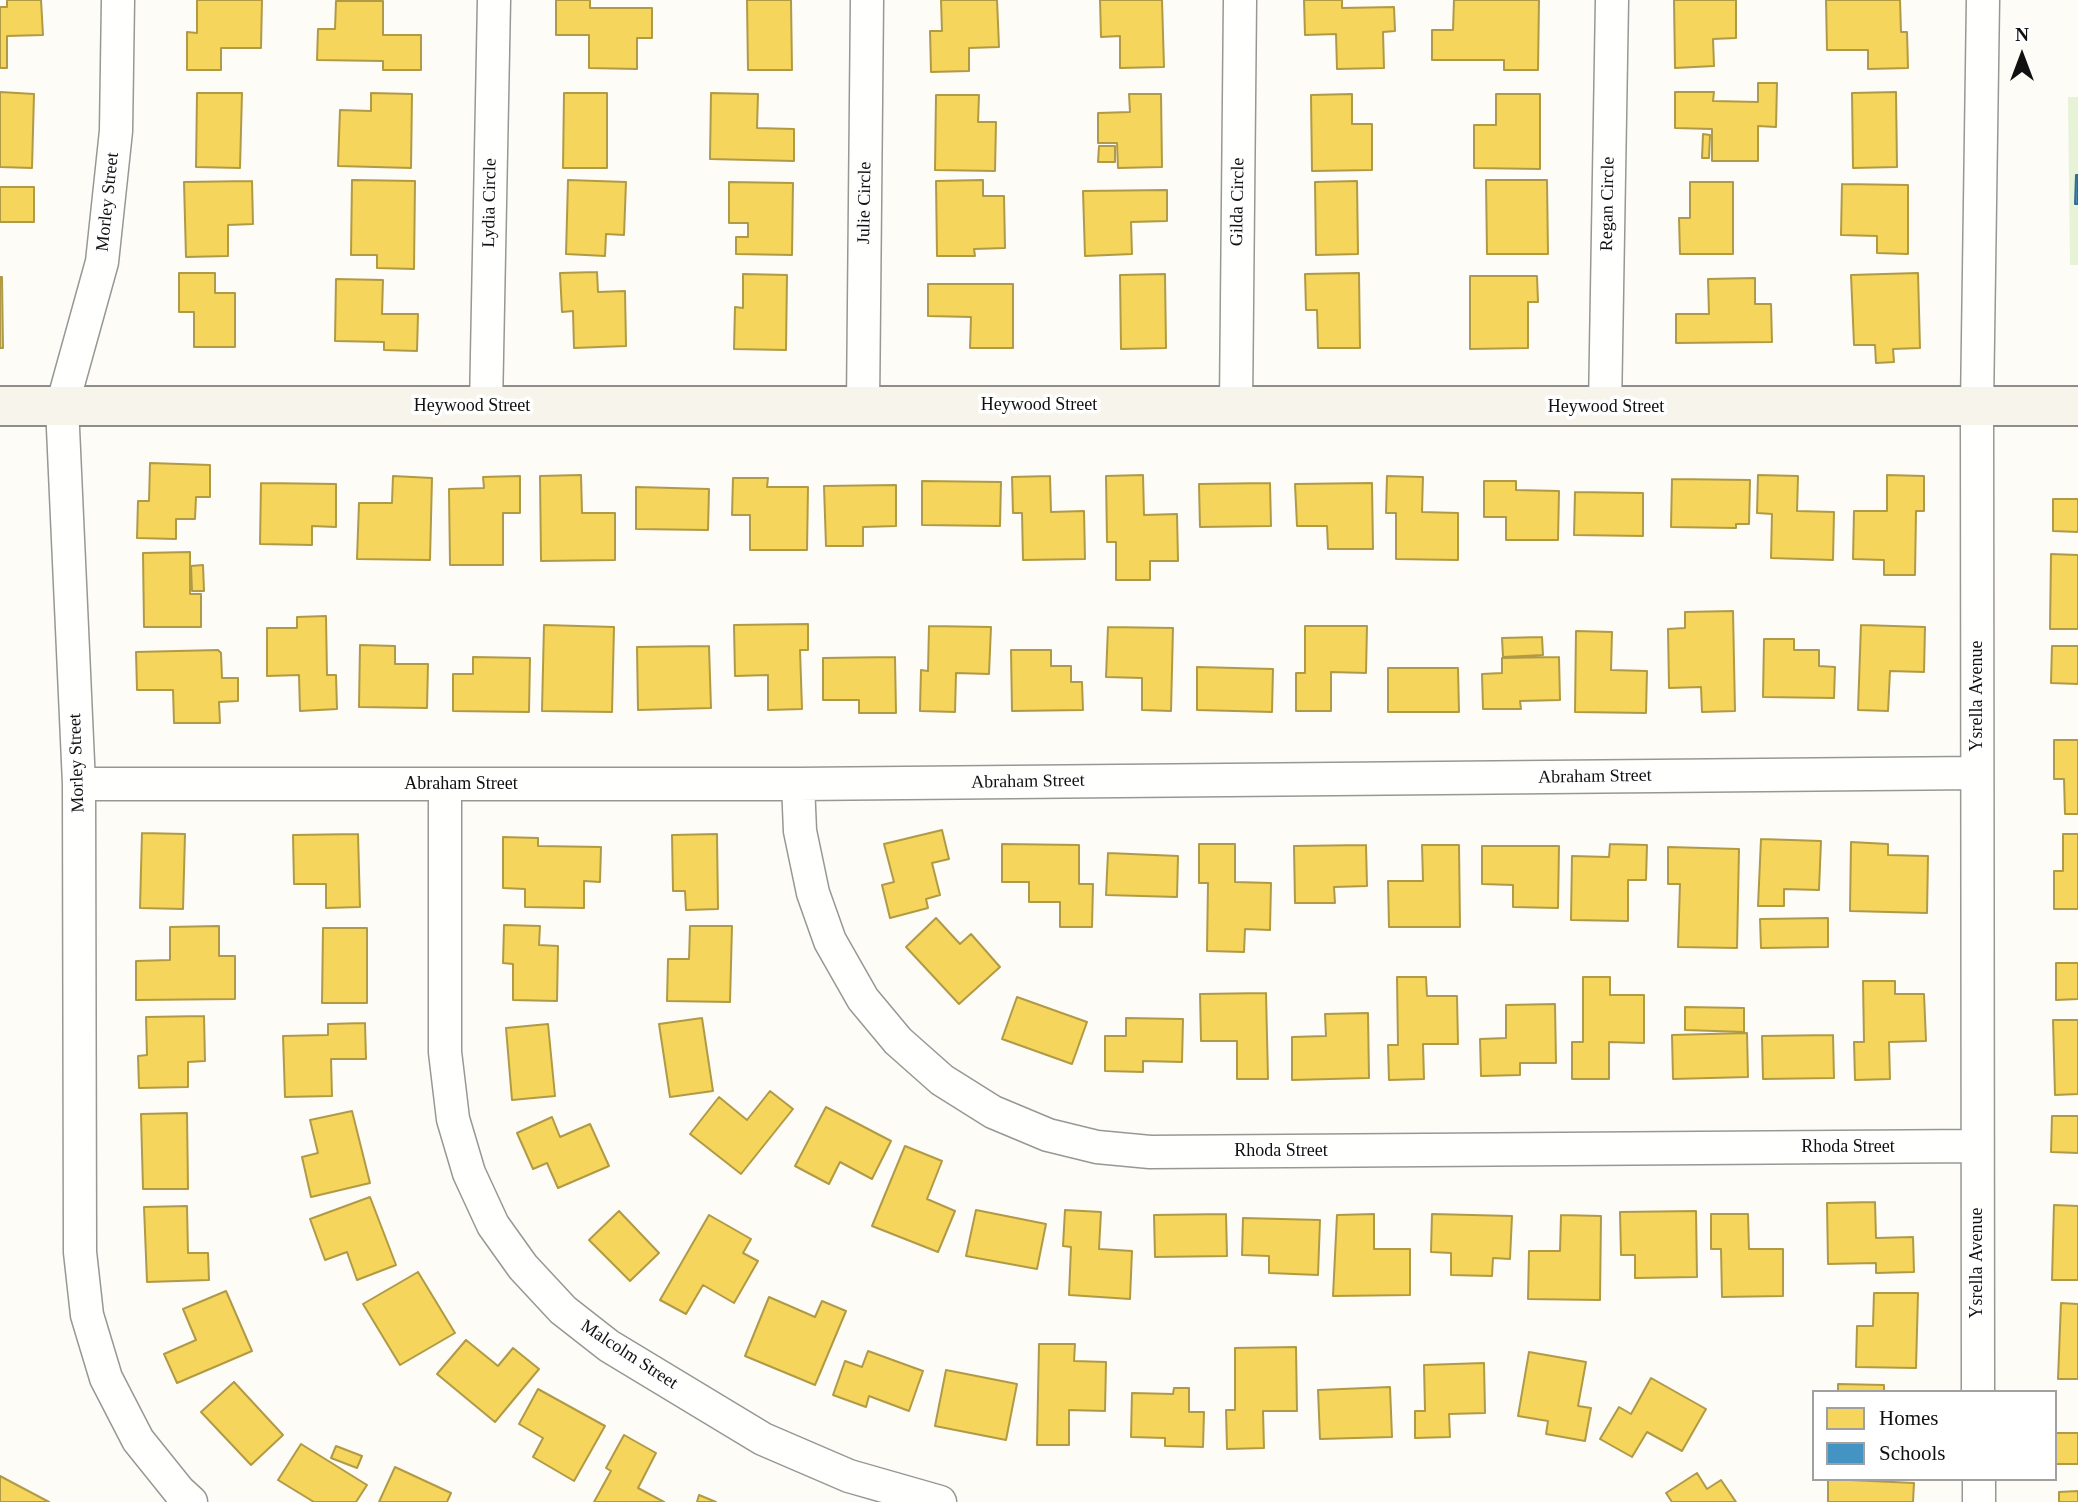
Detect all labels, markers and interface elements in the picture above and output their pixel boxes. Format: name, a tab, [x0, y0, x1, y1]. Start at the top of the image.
north arrow	[1987, 21, 2057, 91]
text: N	[2015, 24, 2029, 45]
street label: Morley Street	[92, 151, 124, 253]
street label: Regan Circle	[1596, 157, 1620, 251]
street label: Lydia Circle	[478, 158, 502, 248]
street label: Gilda Circle	[1226, 158, 1250, 246]
street label: Julie Circle	[853, 162, 877, 244]
street label: Heywood Street	[981, 394, 1097, 416]
street label: Heywood Street	[414, 395, 530, 417]
street label: Heywood Street	[1548, 396, 1664, 418]
street label: Ysrella Avenue	[1966, 640, 1988, 752]
street label: Morley Street	[64, 713, 90, 813]
street label: Abraham Street	[1538, 765, 1652, 789]
street label: Abraham Street	[971, 770, 1085, 794]
street label: Abraham Street	[404, 773, 518, 795]
street label: Rhoda Street	[1801, 1136, 1895, 1158]
street label: Rhoda Street	[1234, 1140, 1328, 1162]
street label: Ysrella Avenue	[1966, 1207, 1988, 1319]
street label: Malcolm Street	[576, 1316, 682, 1394]
legend	[1812, 1390, 2057, 1481]
text: Homes	[1879, 1406, 1939, 1430]
text: Schools	[1879, 1441, 1946, 1465]

